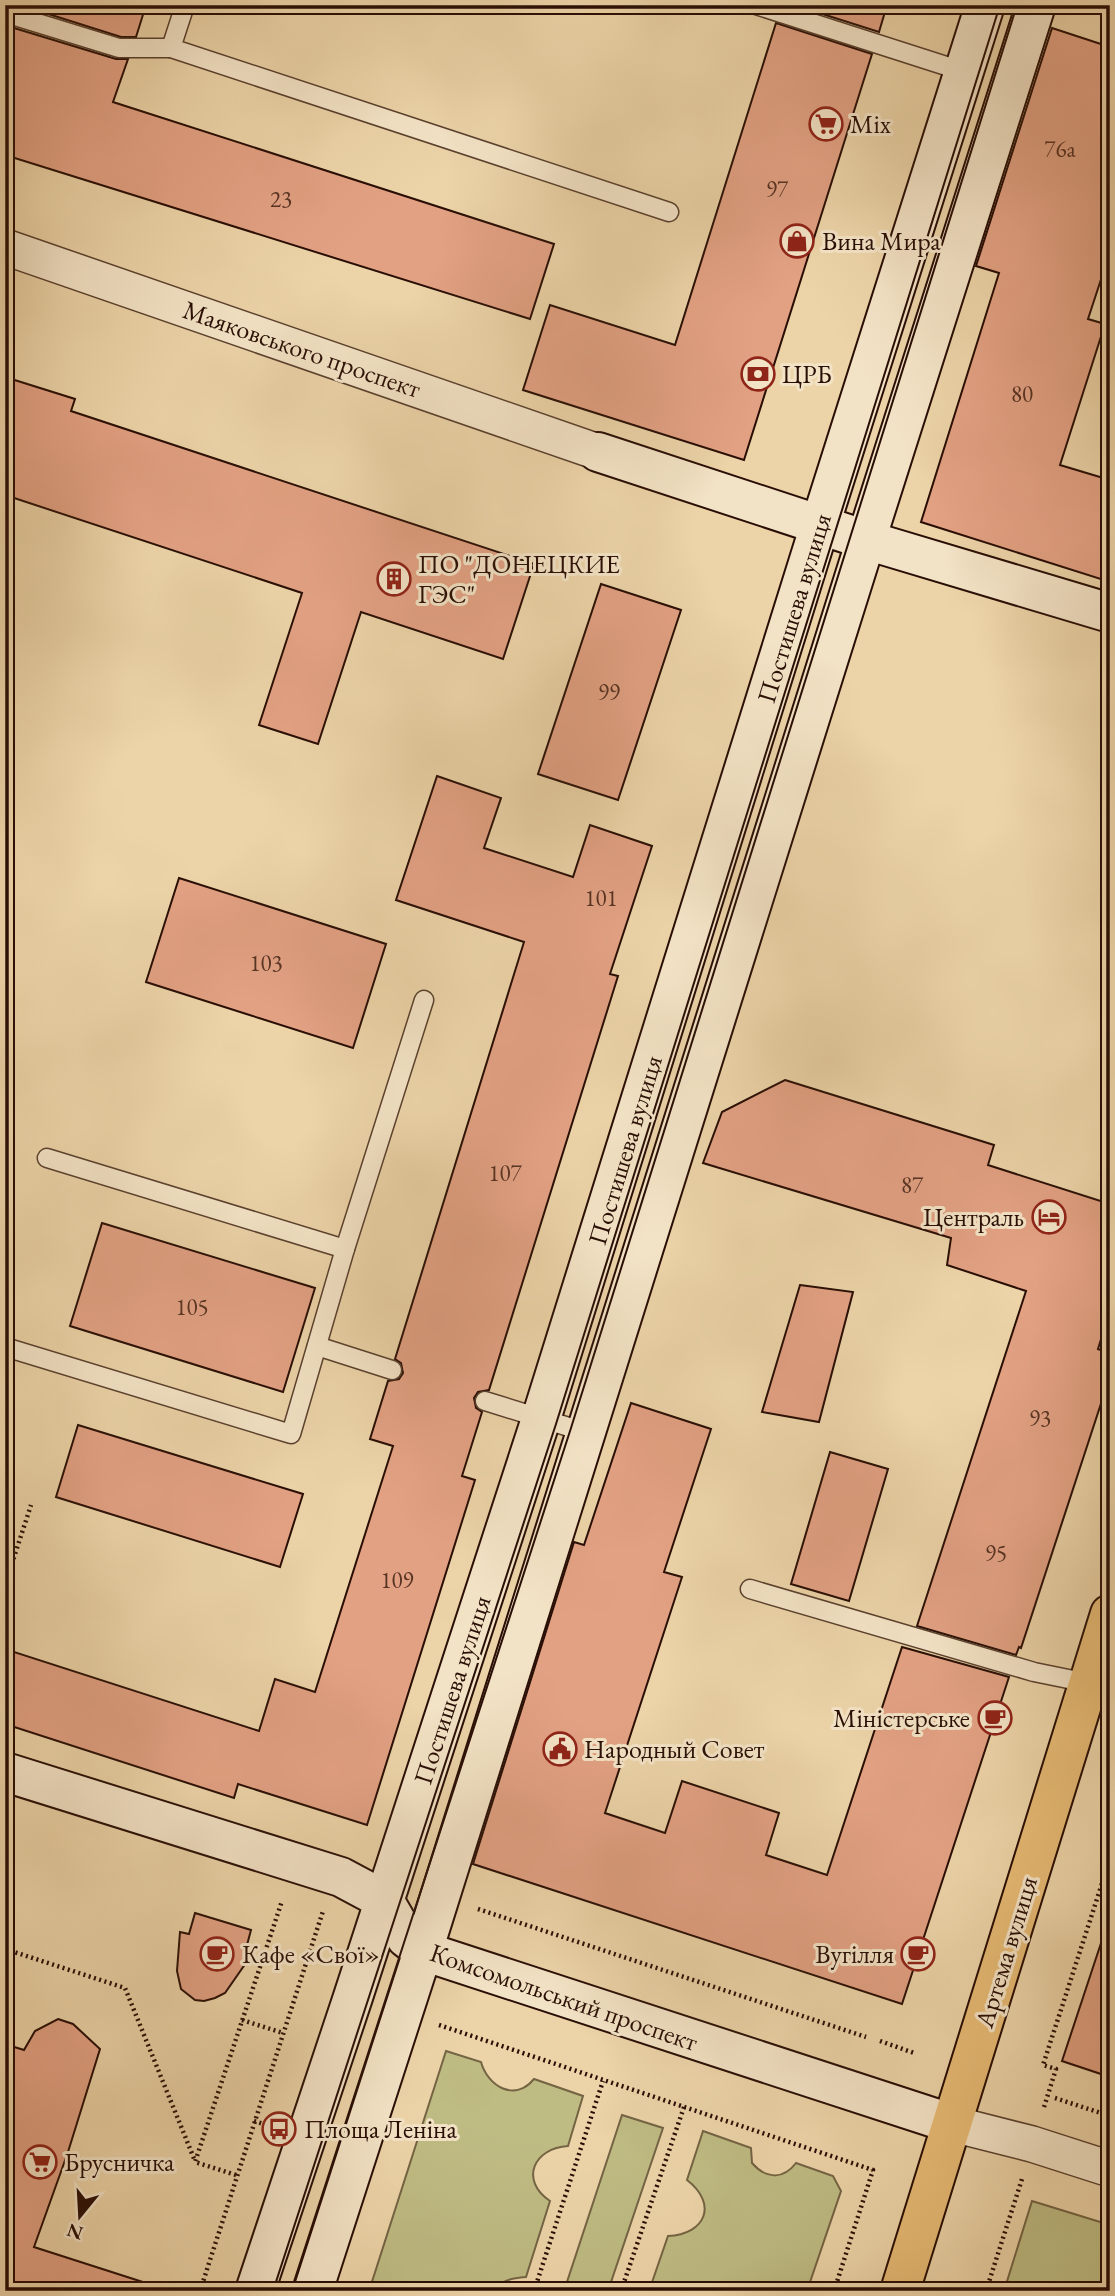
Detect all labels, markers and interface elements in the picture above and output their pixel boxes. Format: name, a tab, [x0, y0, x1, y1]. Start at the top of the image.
supermarket icon: Mix	[807, 105, 845, 143]
place label: Mix	[850, 107, 892, 141]
house number: 76а	[1044, 134, 1076, 164]
house number: 97	[766, 174, 789, 204]
house number: 23	[270, 184, 292, 214]
shop icon: Вина Мира	[778, 222, 816, 260]
place label: Вина Мира	[822, 224, 941, 258]
street label: Маяковського проспект	[179, 292, 426, 406]
bank icon: ЦРБ	[739, 355, 777, 393]
place label: ЦРБ	[782, 357, 832, 391]
house number: 80	[1011, 379, 1033, 409]
street label: Постишева вулиця	[749, 509, 839, 707]
place label: ПО "ДОНЕЦКИЕ ГЭС"	[418, 547, 620, 611]
building icon: ПО "ДОНЕЦКИЕ ГЭС"	[375, 560, 413, 598]
house number: 99	[598, 677, 620, 707]
house number: 101	[584, 883, 618, 913]
house number: 103	[249, 948, 283, 978]
street label: Постишева вулиця	[580, 1051, 670, 1249]
house number: 107	[488, 1158, 523, 1188]
house number: 87	[901, 1170, 924, 1200]
hotel icon: Централь	[1030, 1198, 1068, 1236]
place label: Централь	[923, 1200, 1024, 1234]
house number: 105	[175, 1292, 209, 1322]
house number: 93	[1029, 1403, 1051, 1433]
house number: 95	[985, 1538, 1007, 1568]
house number: 109	[380, 1565, 414, 1595]
street label: Постишева вулиця	[405, 1591, 499, 1789]
cafe icon: Міністерське	[976, 1699, 1014, 1737]
place label: Міністерське	[833, 1701, 970, 1735]
public building icon: Народный Совет	[541, 1730, 579, 1768]
place label: Народный Совет	[584, 1732, 765, 1766]
street label: Артема вулиця	[967, 1872, 1045, 2033]
cafe icon: Кафе «Свої»	[198, 1935, 236, 1973]
street label: Комсомольський проспект	[426, 1935, 703, 2059]
cafe icon: Вугілля	[899, 1935, 937, 1973]
place label: Кафе «Свої»	[242, 1937, 380, 1971]
place label: Вугілля	[815, 1937, 894, 1971]
bus stop icon: Площа Леніна	[260, 2110, 298, 2148]
place label: Площа Леніна	[304, 2112, 458, 2146]
supermarket icon: Брусничка	[21, 2143, 59, 2181]
place label: Брусничка	[64, 2145, 175, 2179]
north arrow	[46, 2180, 116, 2250]
text: N	[63, 2217, 86, 2246]

